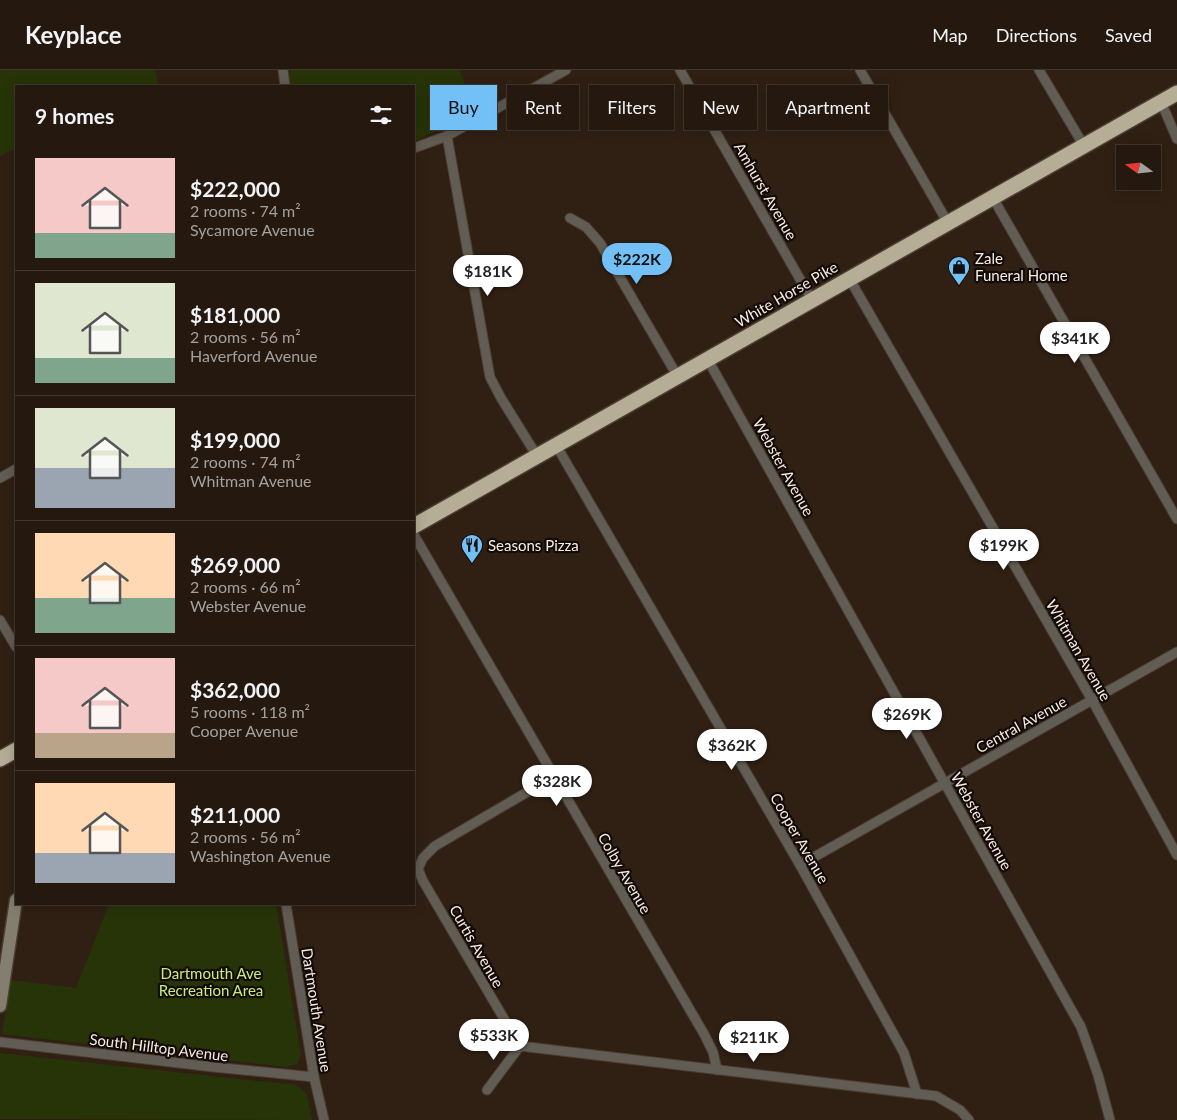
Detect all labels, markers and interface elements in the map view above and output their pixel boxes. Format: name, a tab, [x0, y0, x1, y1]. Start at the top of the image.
text: Keyplace	[25, 20, 122, 49]
text: Map	[932, 24, 968, 46]
text: Directions	[996, 24, 1077, 46]
text: Saved	[1105, 24, 1152, 46]
chip: Buy	[430, 85, 497, 130]
chip: Rent	[507, 85, 579, 130]
chip: Filters	[589, 85, 674, 130]
chip: New	[684, 85, 757, 130]
chip: Apartment	[767, 85, 888, 130]
icon: filters	[367, 101, 395, 129]
text: 9 homes	[35, 103, 114, 128]
street label: Amhurst Avenue	[731, 139, 801, 243]
north arrow	[1116, 145, 1161, 190]
map controls	[1116, 145, 1161, 190]
text: $222,000	[190, 176, 280, 201]
icon: home	[75, 178, 135, 238]
text: 2 rooms · 74 m²	[190, 201, 301, 220]
text: Sycamore Avenue	[190, 220, 315, 239]
pin: $222K	[602, 242, 672, 285]
text: $222K	[613, 249, 661, 268]
place label: Zale Funeral Home	[975, 249, 1068, 284]
pin: $181K	[453, 254, 523, 297]
shop icon: Zale Funeral Home	[947, 255, 971, 286]
street label: White Horse Pike	[731, 257, 841, 331]
text: $181K	[464, 261, 512, 280]
text: $181,000	[190, 302, 280, 327]
icon: home	[75, 303, 135, 363]
pin: $341K	[1040, 322, 1110, 364]
text: 2 rooms · 56 m²	[190, 327, 301, 346]
text: $341K	[1051, 328, 1099, 347]
text: Haverford Avenue	[190, 346, 317, 365]
street label: Webster Avenue	[750, 415, 818, 519]
text: $199,000	[190, 427, 280, 452]
icon: home	[75, 428, 135, 488]
text: 2 rooms · 74 m²	[190, 452, 301, 471]
text: Whitman Avenue	[190, 471, 312, 490]
pin: $199K	[969, 528, 1039, 571]
restaurant icon: Seasons Pizza	[460, 533, 484, 564]
text: $199K	[980, 535, 1028, 554]
place label: Seasons Pizza	[488, 536, 579, 554]
text: $269,000	[190, 552, 280, 577]
icon: home	[75, 553, 135, 613]
text: 2 rooms · 66 m²	[190, 577, 301, 596]
text: Webster Avenue	[190, 596, 306, 615]
street label: Whitman Avenue	[1043, 596, 1115, 704]
text: $362,000	[190, 677, 280, 702]
icon: home	[75, 678, 135, 738]
street label: Central Avenue	[973, 692, 1069, 756]
pin: $269K	[872, 698, 942, 740]
text: 5 rooms · 118 m²	[190, 702, 310, 721]
text: $269K	[883, 704, 931, 723]
text: Cooper Avenue	[190, 721, 298, 740]
pin: $362K	[697, 728, 767, 771]
text: $362K	[708, 735, 756, 754]
pin: $328K	[522, 764, 592, 807]
street label: Webster Avenue	[948, 769, 1016, 873]
text: $328K	[533, 771, 581, 790]
street label: Cooper Avenue	[767, 790, 833, 886]
text: $211,000	[190, 802, 280, 827]
icon: home	[75, 803, 135, 863]
text: 2 rooms · 56 m²	[190, 827, 301, 846]
street label: Colby Avenue	[595, 829, 655, 917]
text: Washington Avenue	[190, 846, 331, 865]
street label: Curtis Avenue	[446, 901, 508, 991]
street label: Dartmouth Avenue	[298, 947, 336, 1073]
park label: Dartmouth Ave Recreation Area	[159, 964, 263, 999]
pin: $533K	[459, 1018, 529, 1061]
pin: $211K	[719, 1020, 789, 1063]
text: $533K	[470, 1025, 518, 1044]
text: $211K	[730, 1027, 778, 1046]
street label: South Hilltop Avenue	[89, 1030, 230, 1064]

